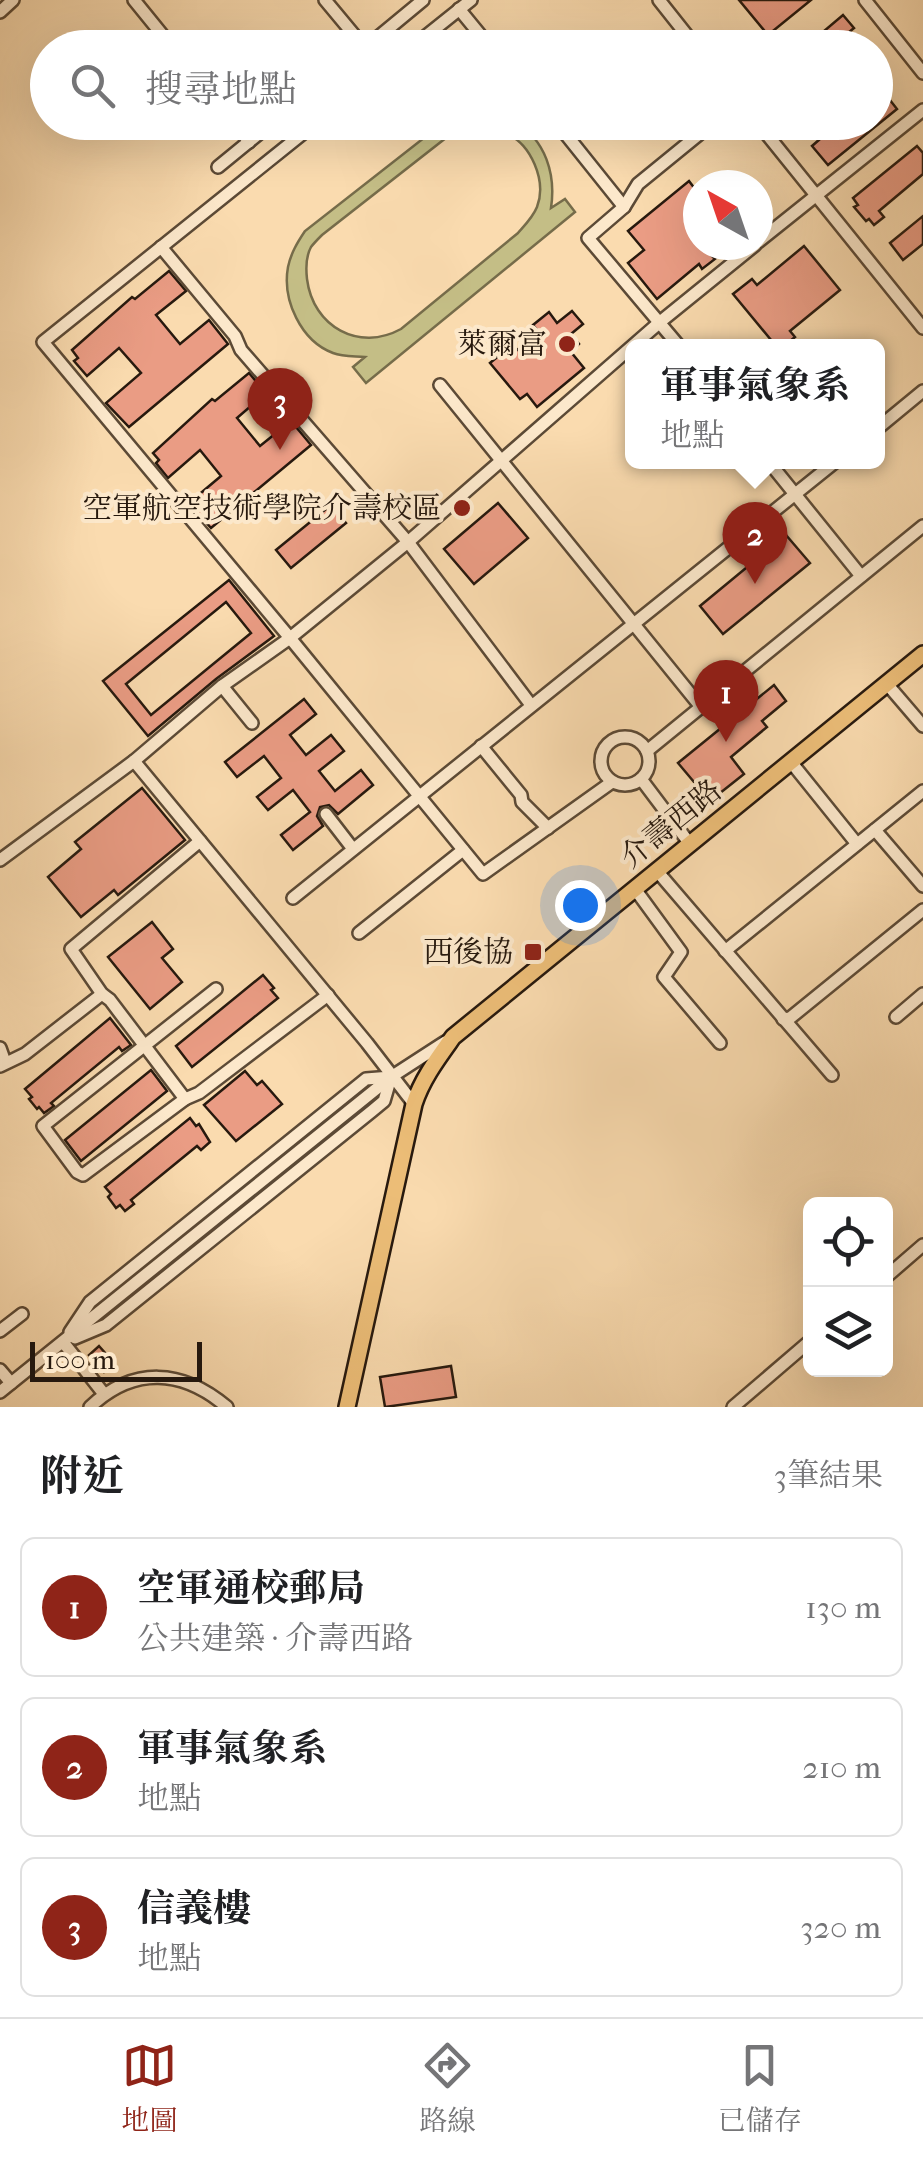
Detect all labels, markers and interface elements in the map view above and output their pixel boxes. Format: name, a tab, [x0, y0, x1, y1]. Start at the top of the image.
search box	[30, 30, 893, 140]
icon: search	[65, 58, 120, 113]
text: 搜尋地點	[145, 67, 297, 112]
north arrow	[683, 170, 773, 260]
place label: 萊爾富	[457, 327, 547, 362]
marker: 萊爾富	[556, 333, 578, 355]
popup	[625, 339, 885, 469]
text: 軍事氣象系	[660, 363, 850, 408]
pin: 3	[248, 368, 312, 450]
text: 地點	[660, 417, 724, 454]
place label: 空軍航空技術學院介壽校區	[82, 491, 442, 526]
marker: 空軍航空技術學院介壽校區	[451, 497, 473, 519]
pin: 2	[722, 502, 788, 584]
pin: 1	[694, 660, 758, 742]
street label: 介壽西路	[613, 773, 729, 875]
your location	[555, 880, 606, 931]
place label: 西後協	[423, 935, 513, 970]
marker: 西後協	[522, 941, 544, 963]
map controls	[803, 1197, 893, 1377]
button: locate	[803, 1197, 893, 1287]
button: layers	[803, 1287, 893, 1377]
scale bar	[30, 1337, 202, 1382]
text: 100 m	[45, 1343, 115, 1376]
text: 附近	[40, 1452, 124, 1501]
text: 3筆結果	[774, 1457, 883, 1494]
text: 空軍通校郵局	[137, 1566, 365, 1611]
text: 1	[69, 1589, 80, 1626]
text: 130 m	[805, 1589, 881, 1626]
text: 公共建築 · 介壽西路	[137, 1620, 413, 1657]
text: 軍事氣象系	[137, 1726, 327, 1771]
text: 2	[66, 1749, 83, 1786]
text: 210 m	[802, 1749, 881, 1786]
text: 地點	[137, 1780, 201, 1817]
text: 信義樓	[137, 1886, 251, 1931]
text: 3	[68, 1909, 81, 1946]
text: 320 m	[800, 1909, 881, 1946]
text: 地點	[137, 1940, 201, 1977]
tab: 地圖	[121, 2038, 177, 2138]
tab: 路線	[419, 2038, 476, 2138]
tab: 已儲存	[718, 2038, 802, 2138]

